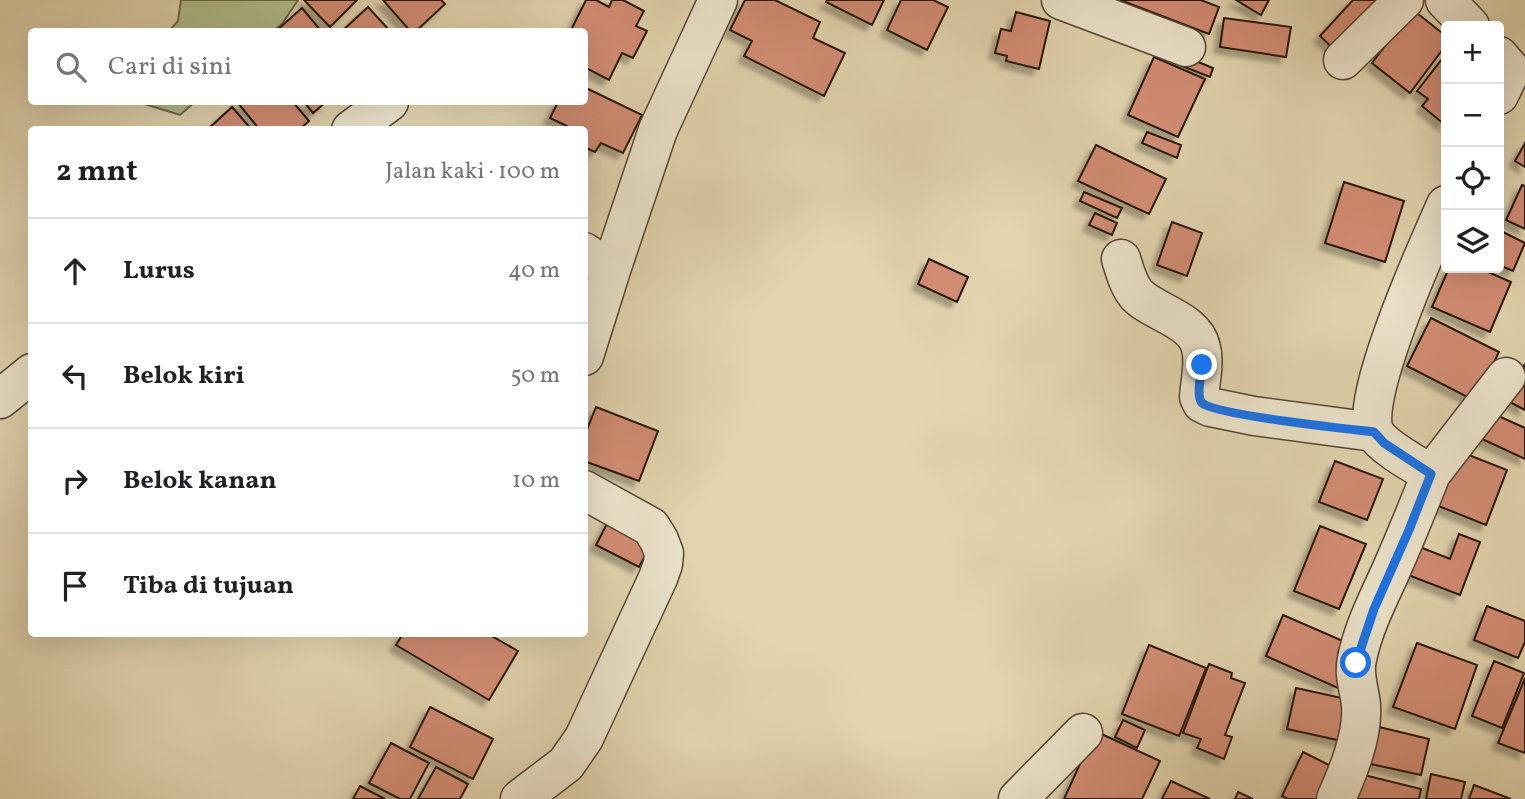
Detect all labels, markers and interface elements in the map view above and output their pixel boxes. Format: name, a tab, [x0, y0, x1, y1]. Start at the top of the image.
map controls	[1441, 21, 1504, 273]
button: +	[1441, 21, 1504, 84]
search box	[28, 28, 588, 105]
icon: search	[52, 48, 90, 86]
text: Cari di sini	[108, 49, 232, 85]
button: −	[1441, 84, 1504, 147]
button: locate	[1441, 147, 1504, 210]
text: 2 mnt	[56, 151, 137, 193]
text: Jalan kaki · 100 m	[385, 156, 560, 188]
button: layers	[1441, 210, 1504, 273]
icon: ahead	[56, 252, 94, 290]
text: Lurus	[123, 253, 195, 289]
text: 40 m	[508, 255, 560, 287]
route end	[1186, 349, 1217, 380]
icon: left	[56, 357, 94, 395]
text: Belok kiri	[123, 358, 245, 394]
text: 50 m	[511, 360, 560, 392]
icon: right	[56, 462, 94, 500]
text: Belok kanan	[123, 463, 277, 499]
text: 10 m	[512, 465, 560, 497]
icon: arrive	[56, 567, 94, 605]
text: Tiba di tujuan	[123, 568, 294, 604]
route start	[1340, 647, 1371, 678]

